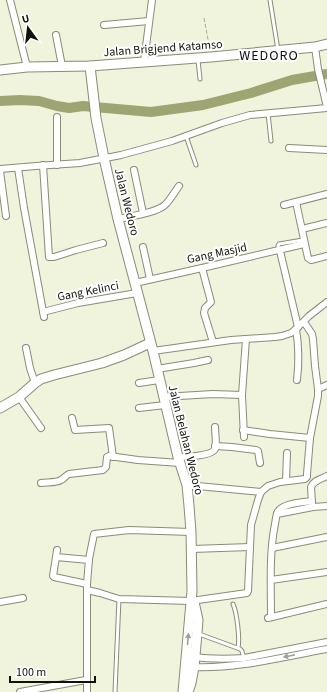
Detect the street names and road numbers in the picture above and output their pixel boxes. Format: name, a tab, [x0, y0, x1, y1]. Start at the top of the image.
street label: Jalan Brigjend Katamso	[103, 36, 223, 61]
street label: Jalan Wedoro	[110, 167, 143, 238]
street label: Gang Masjid	[186, 239, 249, 268]
street label: Gang Kelinci	[56, 277, 120, 306]
street label: Jalan Belahan Wedoro	[164, 383, 207, 497]

